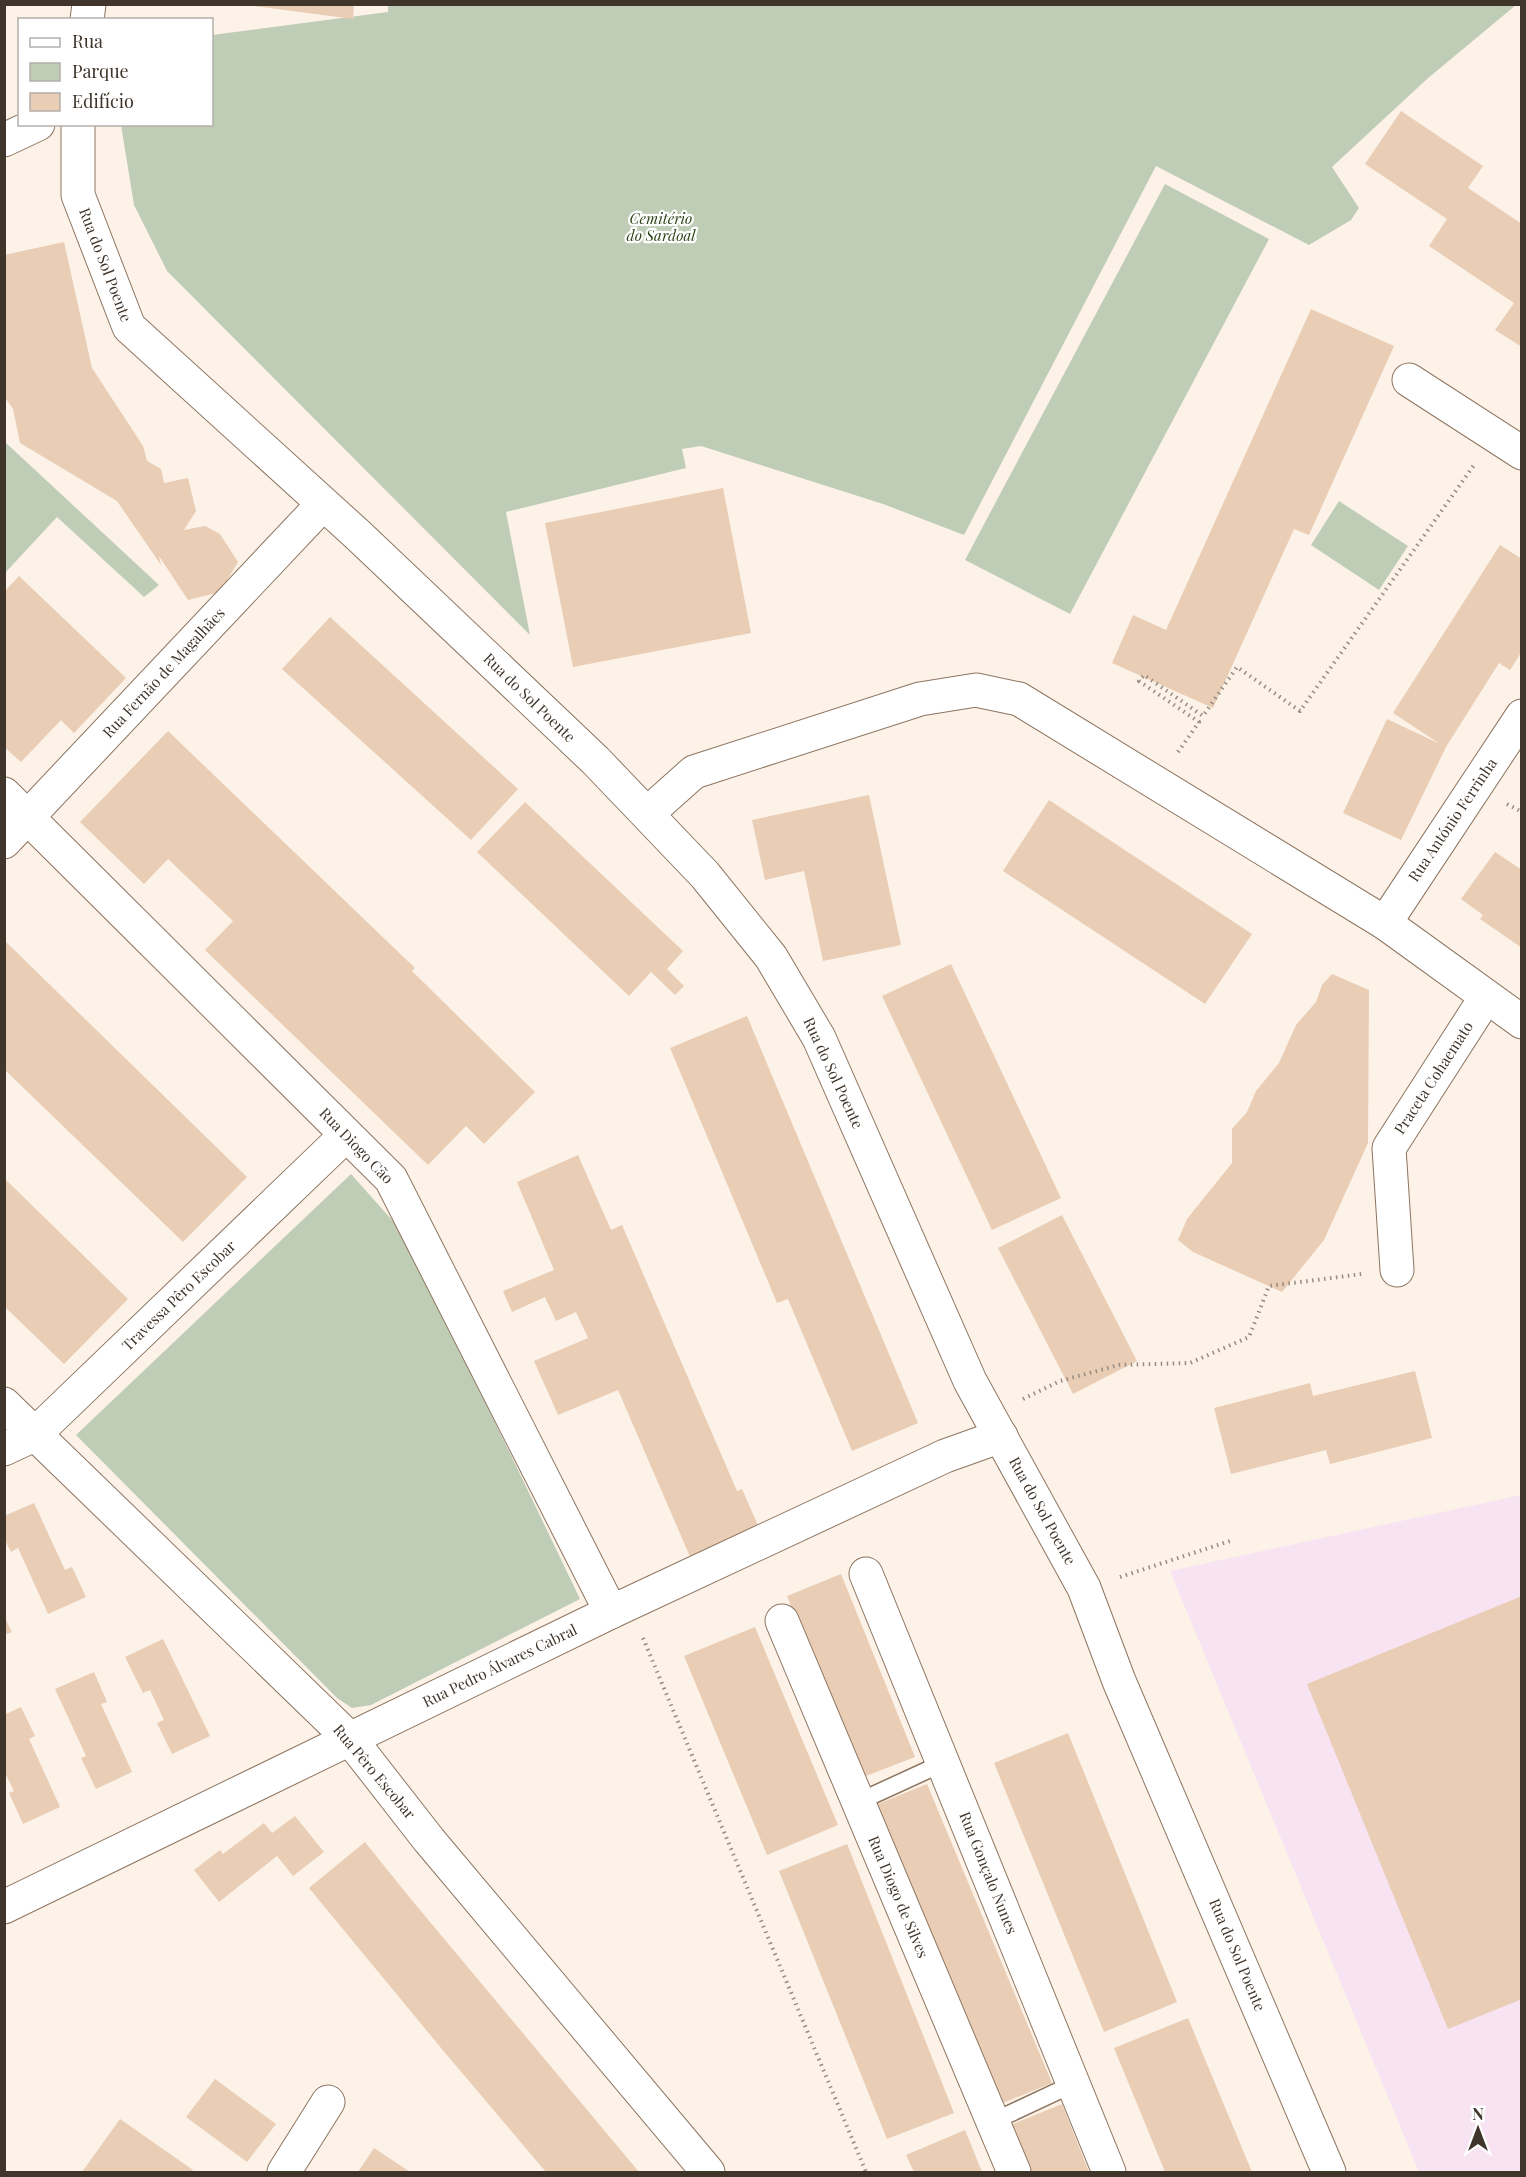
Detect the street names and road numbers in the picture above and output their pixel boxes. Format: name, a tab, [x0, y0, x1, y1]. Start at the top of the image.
street label: Rua do Sol Poente	[75, 205, 137, 325]
street label: Rua Fernão de Magalhães	[98, 603, 229, 742]
street label: Rua do Sol Poente	[479, 648, 580, 746]
street label: Rua António Ferrinha	[1403, 753, 1501, 885]
street label: Rua do Sol Poente	[799, 1014, 868, 1131]
street label: Praceta Cohaemato	[1389, 1017, 1477, 1138]
street label: Rua Diogo Cão	[315, 1103, 398, 1188]
street label: Travessa Pêro Escobar	[117, 1235, 240, 1355]
street label: Rua do Sol Poente	[1005, 1453, 1081, 1568]
street label: Rua Pedro Álvares Cabral	[419, 1619, 580, 1711]
street label: Rua Pêro Escobar	[329, 1720, 421, 1823]
street label: Rua Gonçalo Nunes	[955, 1808, 1023, 1937]
street label: Rua Diogo de Silves	[864, 1832, 934, 1961]
street label: Rua do Sol Poente	[1205, 1895, 1271, 2014]

